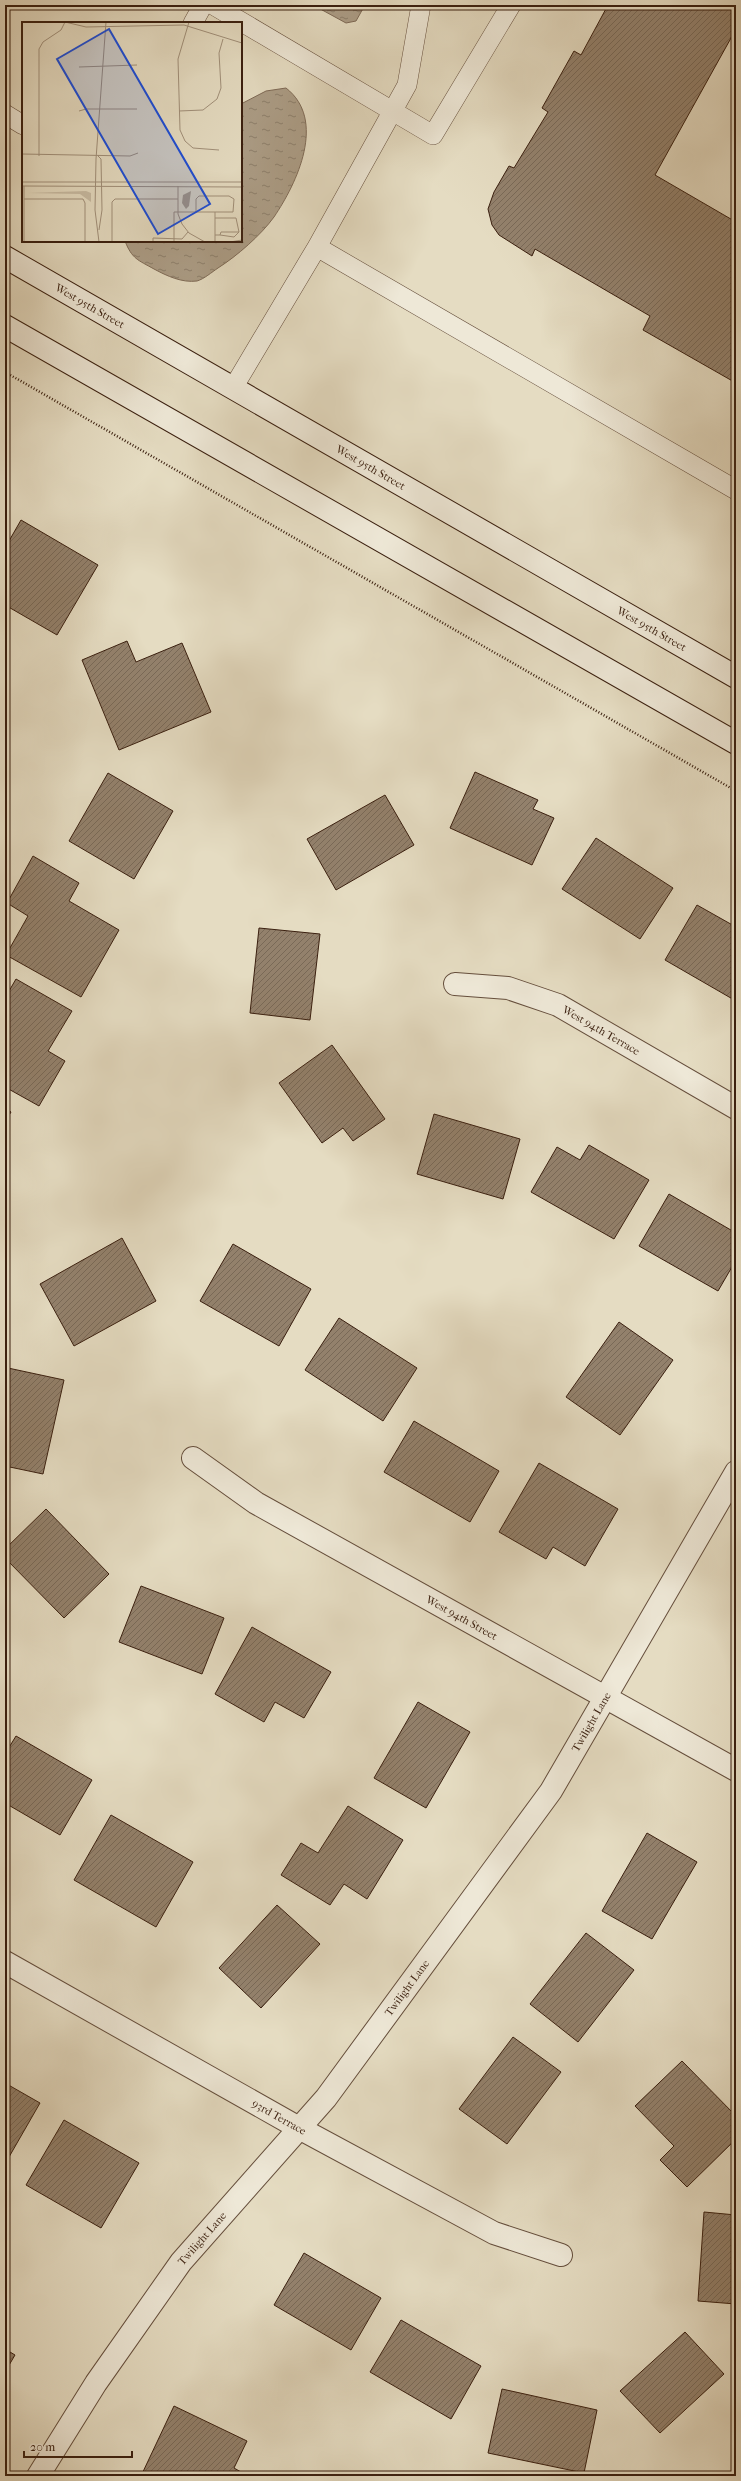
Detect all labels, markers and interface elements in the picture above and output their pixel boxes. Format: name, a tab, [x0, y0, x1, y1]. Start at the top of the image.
inset map	[22, 22, 242, 242]
street label: West 95th Street	[52, 280, 127, 331]
street label: West 95th Street	[333, 442, 408, 492]
street label: West 95th Street	[614, 603, 689, 654]
street label: West 94th Terrace	[559, 1002, 643, 1058]
street label: West 94th Street	[423, 1592, 500, 1643]
street label: Twilight Lane	[569, 1689, 614, 1754]
street label: Twilight Lane	[382, 1957, 432, 2019]
street label: 93rd Terrace	[250, 2096, 309, 2137]
street label: Twilight Lane	[175, 2209, 229, 2268]
scale bar	[24, 2433, 132, 2459]
text: 20 m	[30, 2440, 55, 2454]

